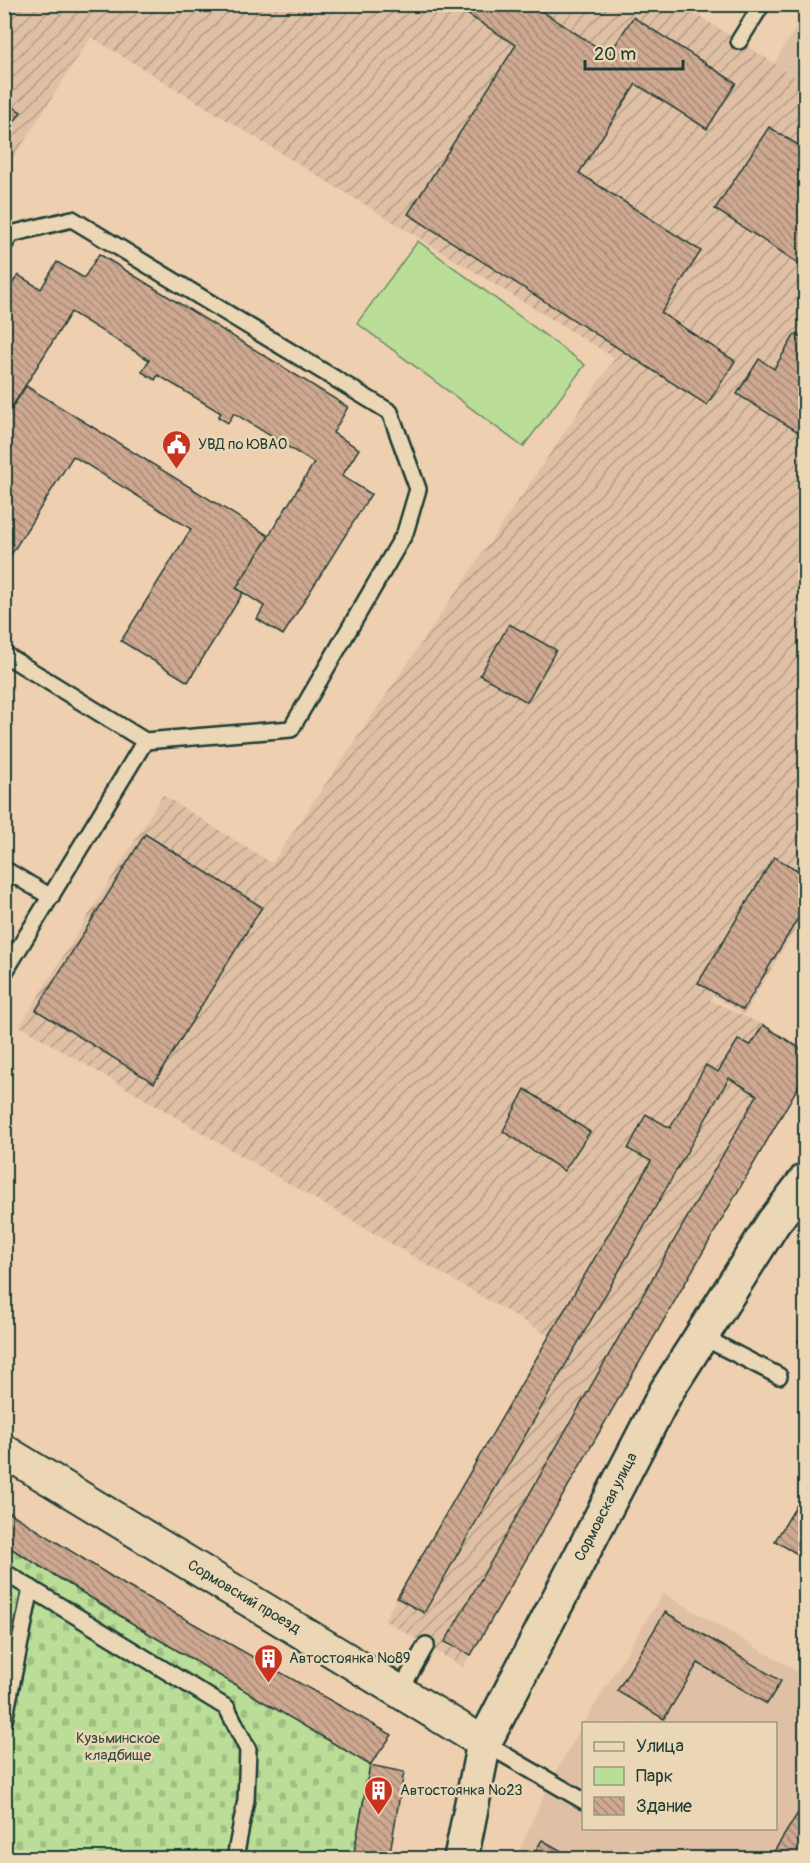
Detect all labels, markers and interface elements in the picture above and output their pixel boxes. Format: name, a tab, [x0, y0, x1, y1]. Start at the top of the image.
scale bar	[585, 33, 682, 71]
text: 20 m	[594, 43, 636, 66]
public building icon: УВД по ЮВАО	[161, 428, 193, 470]
place label: УВД по ЮВАО	[198, 435, 287, 454]
street label: Сормовская улица	[570, 1449, 642, 1565]
street label: Сормовский проезд	[184, 1556, 304, 1638]
building icon: Автостоянка №89	[252, 1642, 284, 1684]
place label: Автостоянка №89	[289, 1649, 411, 1668]
legend	[582, 1722, 777, 1830]
park label: Кузьминское кладбище	[76, 1729, 161, 1765]
text: Улица	[636, 1735, 684, 1758]
text: Парк	[636, 1765, 673, 1788]
building icon: Автостоянка №23	[363, 1774, 395, 1816]
place label: Автостоянка №23	[400, 1781, 523, 1800]
text: Здание	[636, 1795, 692, 1818]

